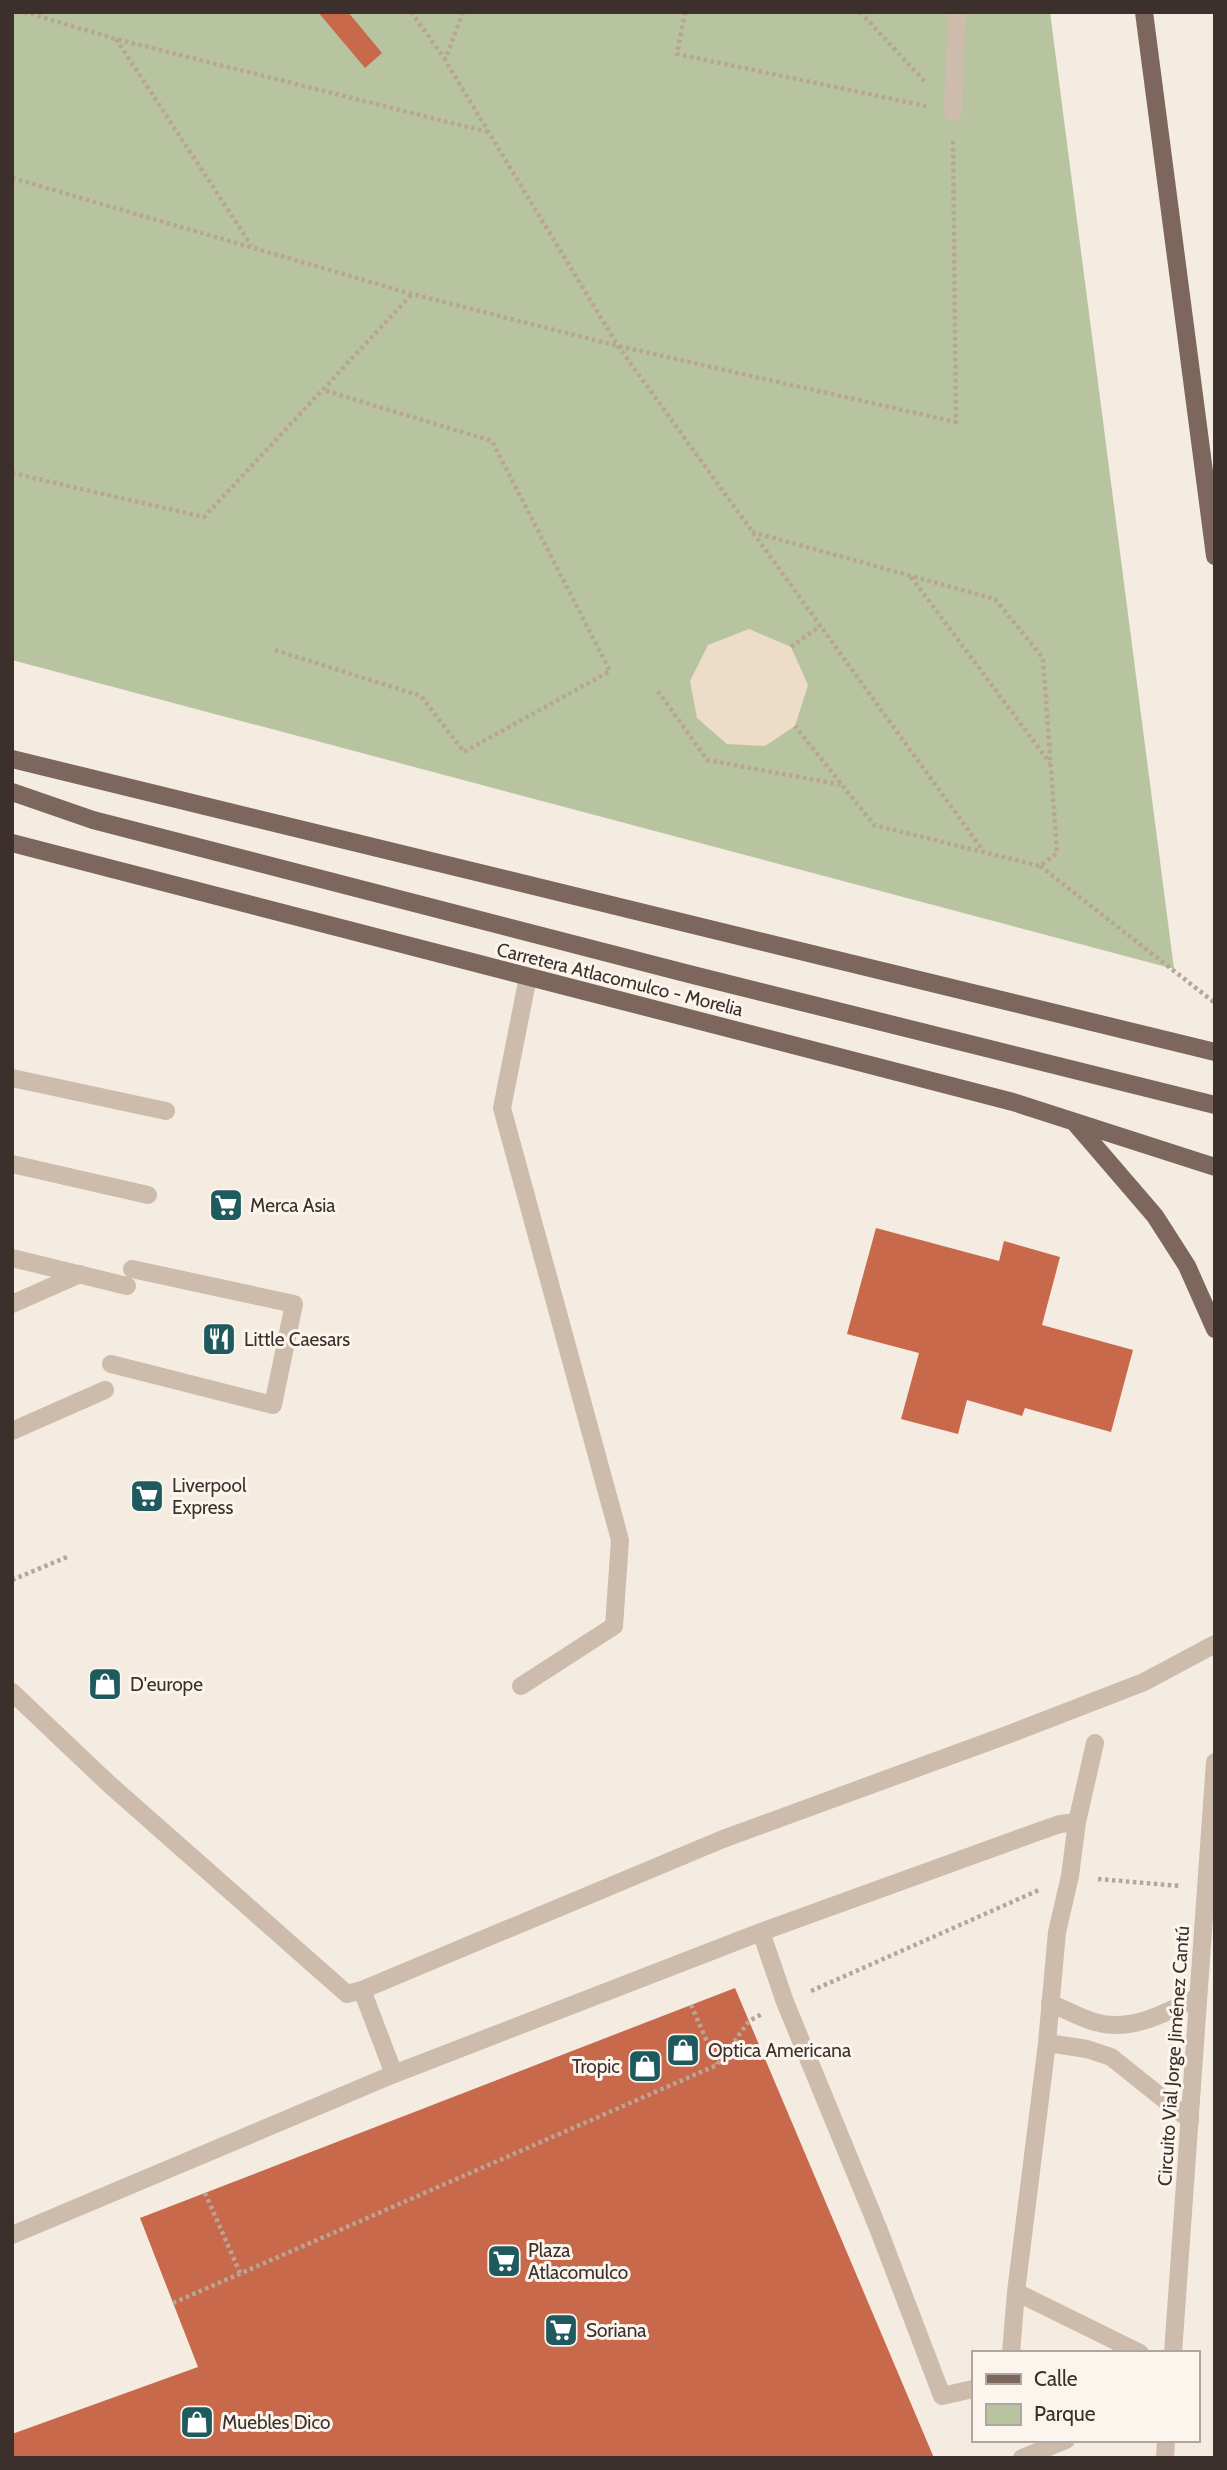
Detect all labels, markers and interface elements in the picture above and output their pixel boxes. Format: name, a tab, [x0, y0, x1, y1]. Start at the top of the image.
street label: Carretera Atlacomulco - Morelia	[494, 938, 745, 1021]
supermarket icon: Merca Asia	[207, 1186, 245, 1224]
place label: Merca Asia	[250, 1194, 335, 1217]
restaurant icon: Little Caesars	[200, 1320, 238, 1358]
place label: Little Caesars	[244, 1328, 350, 1351]
place label: Liverpool Express	[172, 1474, 247, 1519]
supermarket icon: Liverpool Express	[128, 1477, 166, 1515]
shop icon: D'europe	[86, 1665, 124, 1703]
place label: D'europe	[130, 1673, 203, 1696]
street label: Circuito Vial Jorge Jiménez Cantú	[1153, 1925, 1194, 2187]
shop icon: Optica Americana	[664, 2031, 702, 2069]
place label: Optica Americana	[708, 2039, 851, 2062]
shop icon: Tropic	[626, 2047, 664, 2085]
place label: Tropic	[572, 2055, 620, 2078]
place label: Plaza Atlacomulco	[528, 2239, 628, 2284]
supermarket icon: Plaza Atlacomulco	[485, 2242, 523, 2280]
supermarket icon: Soriana	[542, 2311, 580, 2349]
place label: Soriana	[586, 2319, 646, 2342]
legend	[972, 2351, 1199, 2442]
text: Calle	[1034, 2366, 1078, 2391]
text: Parque	[1034, 2401, 1096, 2426]
shop icon: Muebles Dico	[178, 2403, 216, 2441]
place label: Muebles Dico	[222, 2411, 330, 2434]

